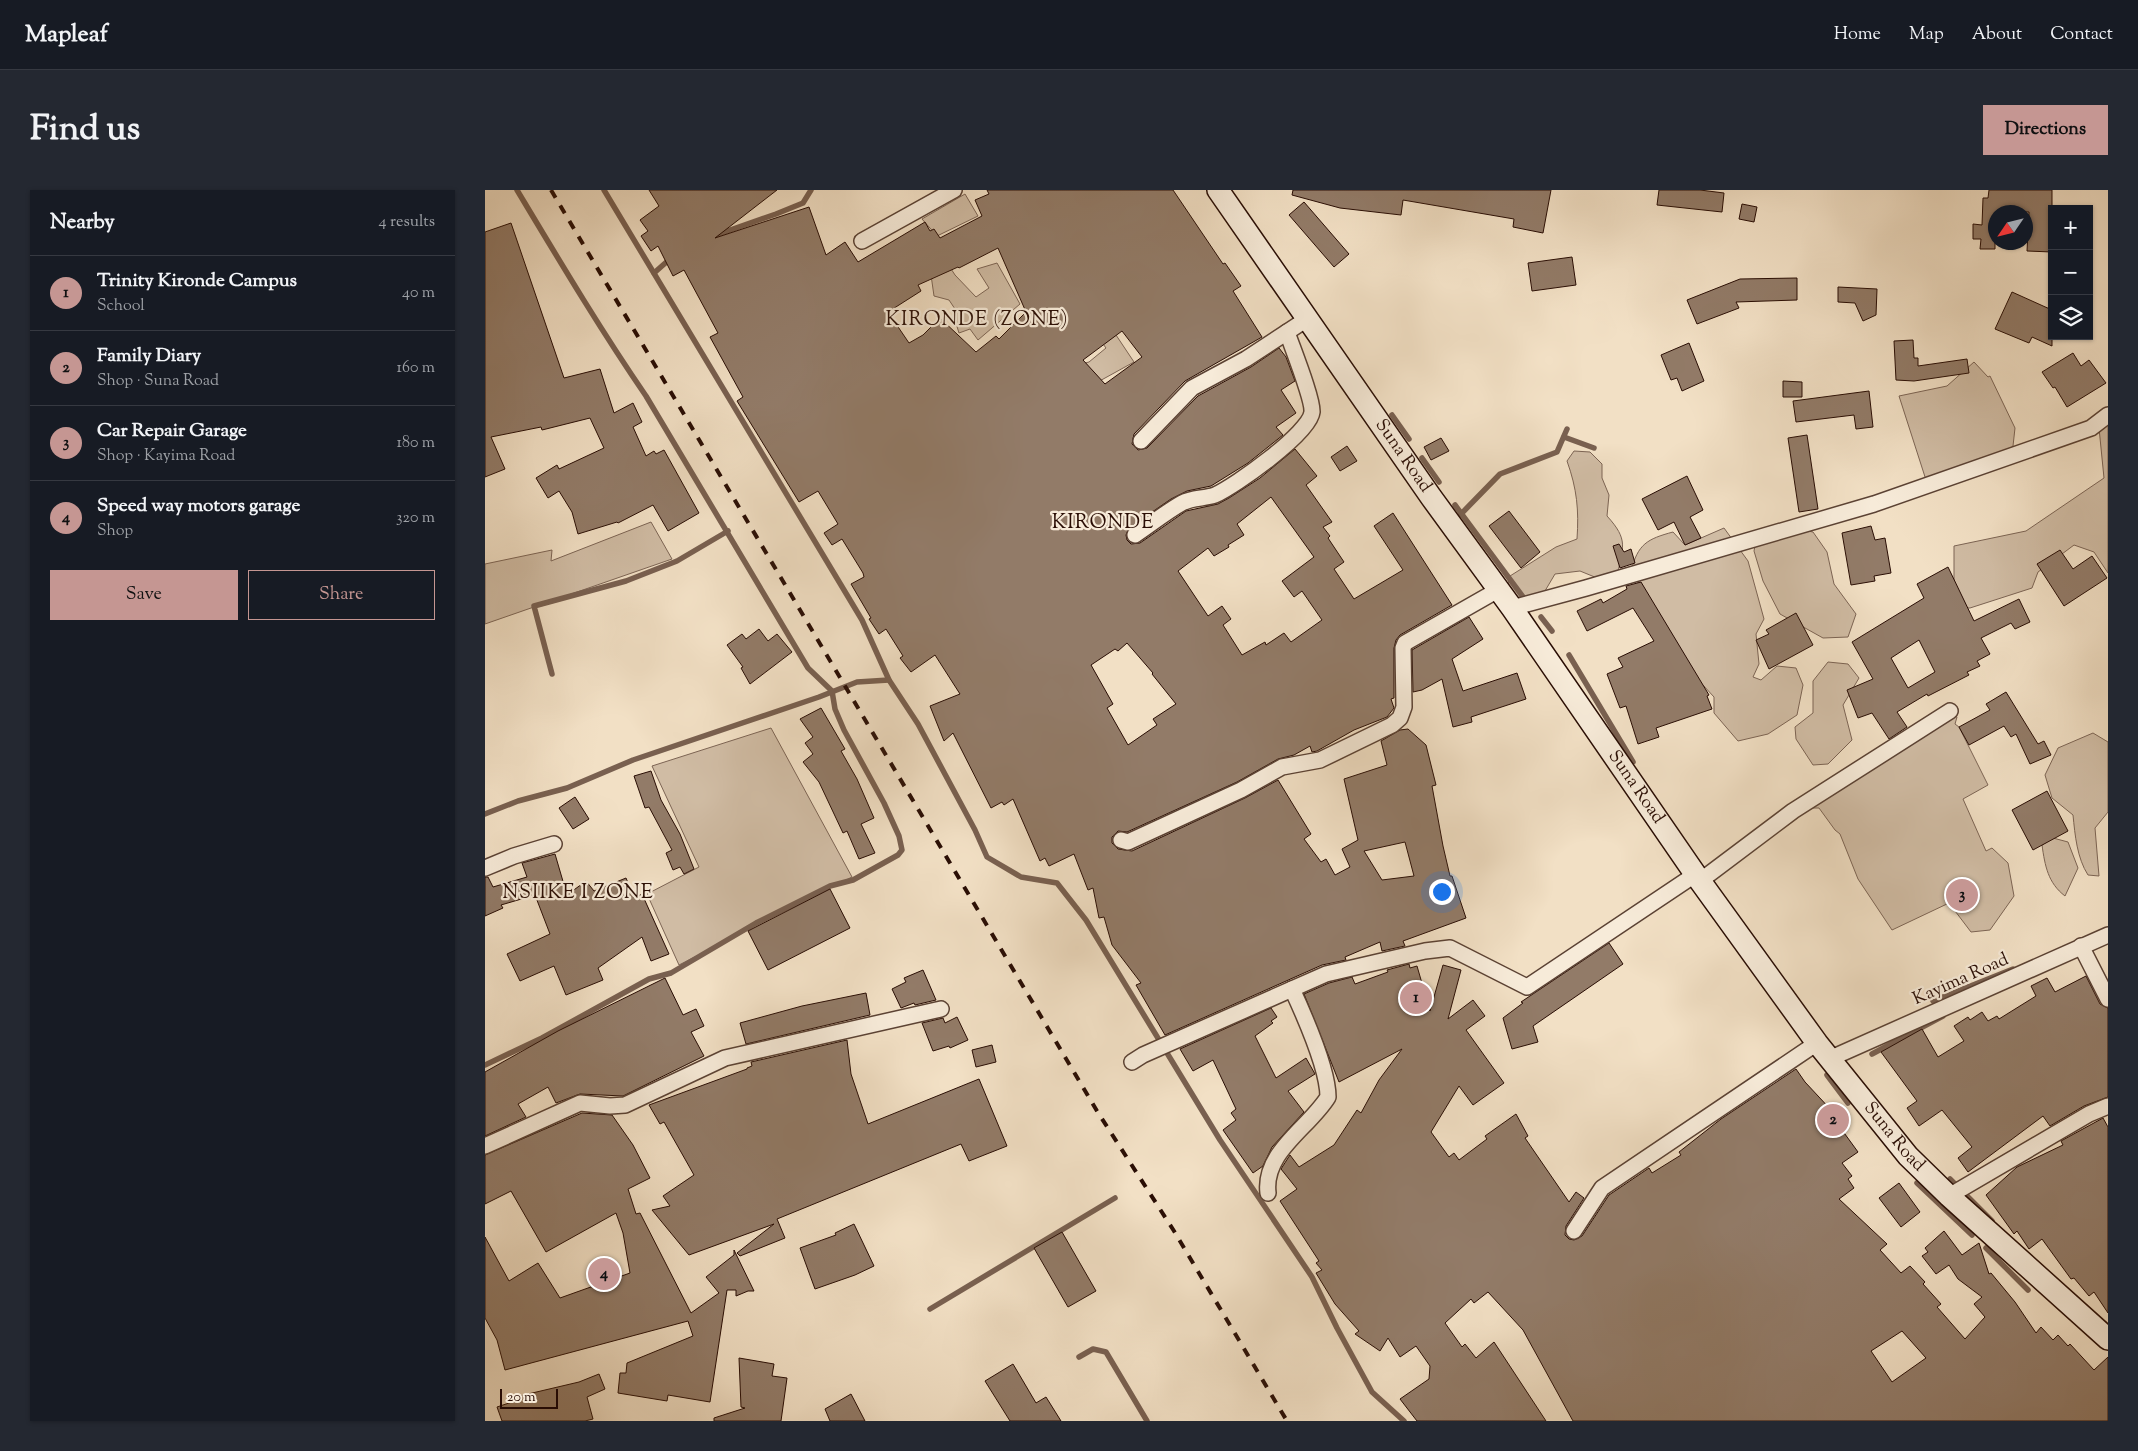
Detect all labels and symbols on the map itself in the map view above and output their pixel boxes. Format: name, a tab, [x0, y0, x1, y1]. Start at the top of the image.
north arrow	[1988, 205, 2033, 250]
district label: KIRONDE (ZONE)	[886, 306, 1068, 335]
street label: Suna Road	[1368, 414, 1437, 498]
district label: KIRONDE	[1052, 509, 1154, 538]
street label: Suna Road	[1601, 745, 1670, 830]
pin: 3	[1946, 876, 1978, 914]
district label: NSIIKE I ZONE	[502, 879, 654, 908]
your location	[1429, 879, 1455, 905]
street label: Kayima Road	[1909, 947, 2013, 1013]
pin: 1	[1400, 979, 1432, 1017]
street label: Suna Road	[1857, 1097, 1930, 1178]
pin: 2	[1817, 1101, 1849, 1139]
pin: 4	[588, 1255, 620, 1293]
scale bar	[500, 1386, 557, 1409]

